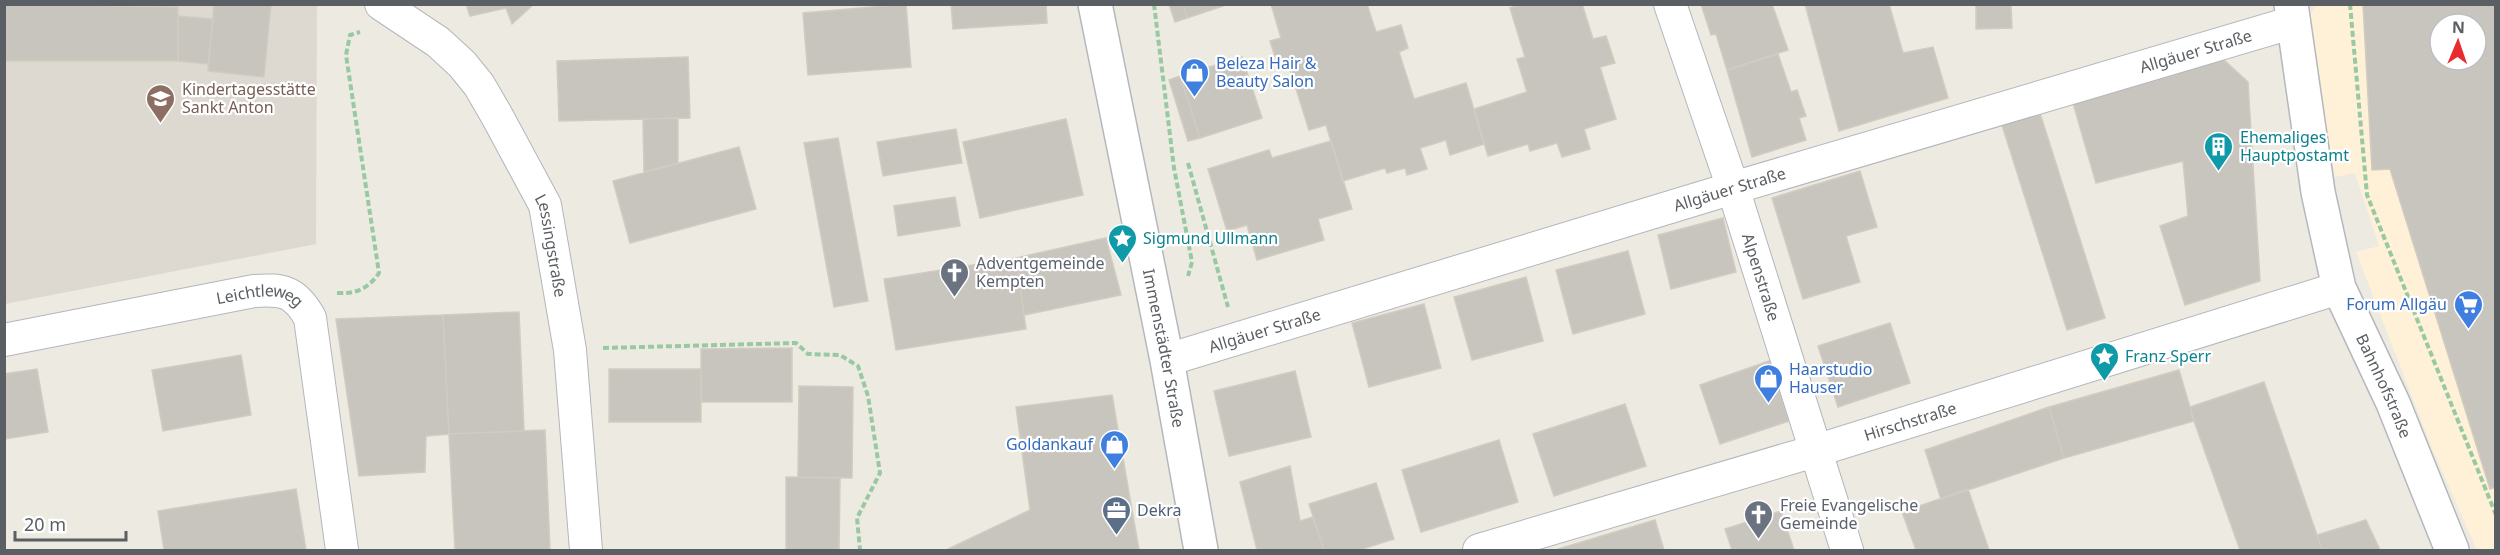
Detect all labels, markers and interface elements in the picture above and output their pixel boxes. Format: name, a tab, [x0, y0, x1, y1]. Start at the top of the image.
north arrow	[2428, 12, 2488, 72]
text: N	[2452, 16, 2465, 38]
street label: Allgäuer Straße	[2137, 24, 2254, 78]
place label: Beleza Hair & Beauty Salon	[1216, 52, 1317, 92]
shop icon: Beleza Hair & Beauty Salon	[1179, 56, 1211, 98]
place label: Kindertagesstätte Sankt Anton	[182, 78, 316, 118]
school or university icon: Kindertagesstätte Sankt Anton	[145, 82, 177, 124]
place label: Ehemaliges Hauptpostamt	[2240, 126, 2349, 166]
building icon: Ehemaliges Hauptpostamt	[2203, 130, 2235, 172]
street label: Allgäuer Straße	[1671, 162, 1788, 216]
street label: Lessingstraße	[530, 190, 572, 299]
place icon: Sigmund Ullmann	[1106, 222, 1138, 264]
place label: Sigmund Ullmann	[1143, 227, 1278, 249]
street label: Alpenstraße	[1737, 230, 1785, 324]
place label: Adventgemeinde Kempten	[976, 252, 1105, 292]
church icon: Adventgemeinde Kempten	[939, 256, 971, 298]
street label: Immenstädter Straße	[1138, 267, 1190, 429]
street label: Leichtleweg	[214, 279, 309, 312]
supermarket icon: Forum Allgäu	[2452, 288, 2484, 330]
place label: Forum Allgäu	[2346, 293, 2447, 315]
street label: Allgäuer Straße	[1206, 303, 1323, 358]
street label: Bahnhofstraße	[2351, 330, 2417, 441]
place icon: Franz Sperr	[2088, 340, 2120, 382]
place label: Franz Sperr	[2125, 345, 2211, 367]
place label: Haarstudio Hauser	[1789, 358, 1872, 398]
shop icon: Haarstudio Hauser	[1752, 362, 1784, 404]
street label: Hirschstraße	[1861, 397, 1959, 446]
shop icon: Goldankauf	[1098, 428, 1130, 470]
place label: Goldankauf	[1006, 433, 1094, 455]
office icon: Dekra	[1100, 494, 1132, 536]
place label: Freie Evangelische Gemeinde	[1780, 494, 1918, 534]
church icon: Freie Evangelische Gemeinde	[1743, 498, 1775, 540]
place label: Dekra	[1137, 499, 1182, 521]
scale bar	[15, 504, 126, 542]
text: 20 m	[24, 512, 66, 536]

